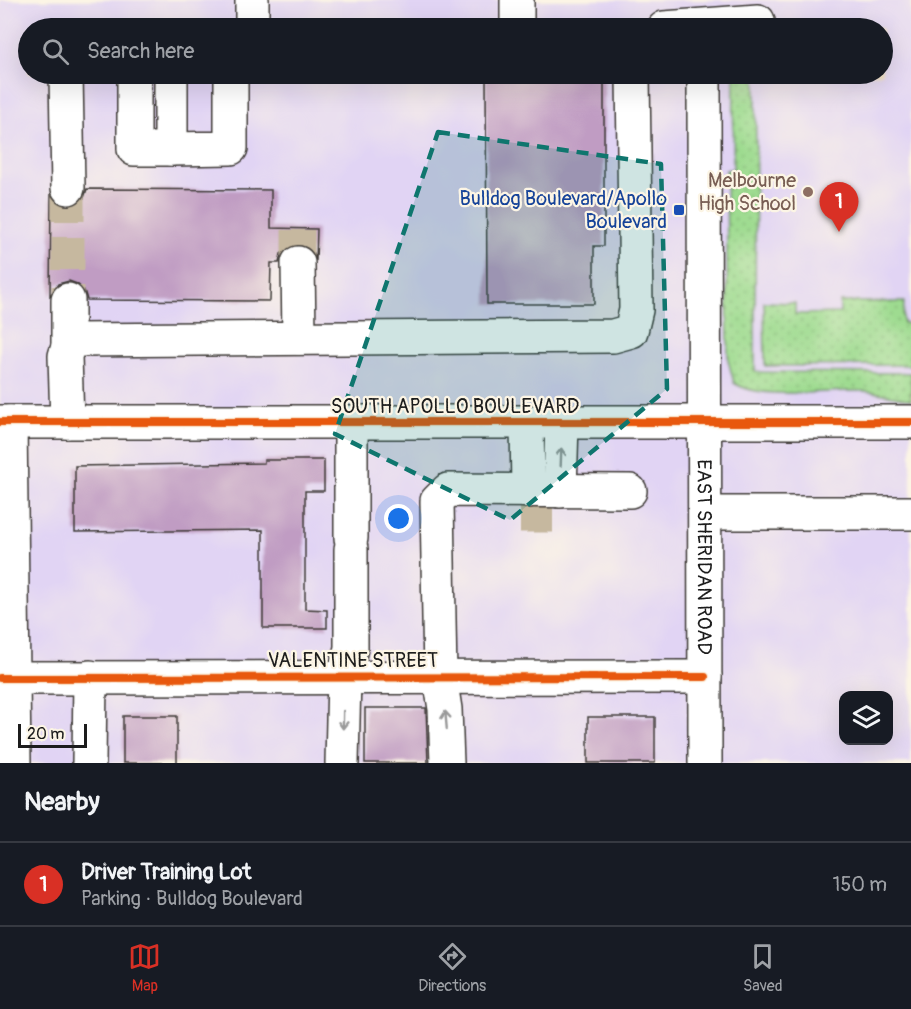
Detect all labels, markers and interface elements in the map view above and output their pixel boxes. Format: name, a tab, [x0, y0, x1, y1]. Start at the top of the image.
search box	[18, 18, 893, 84]
icon: search	[39, 35, 72, 68]
text: Search here	[87, 37, 194, 65]
place label: Melbourne High School	[698, 168, 796, 216]
pin: 1	[820, 182, 858, 232]
marker: Melbourne High School	[801, 185, 815, 199]
place label: Bulldog Boulevard/Apollo Boulevard	[459, 186, 667, 234]
marker: Bulldog Boulevard/Apollo Boulevard	[672, 203, 686, 217]
street label: SOUTH APOLLO BOULEVARD	[331, 394, 579, 419]
one-way arrow	[555, 447, 567, 467]
street label: EAST SHERIDAN ROAD	[692, 459, 717, 655]
your location	[384, 504, 413, 533]
street label: VALENTINE STREET	[268, 648, 438, 673]
map controls	[839, 691, 893, 745]
button: layers	[839, 691, 893, 745]
one-way arrow	[337, 709, 349, 729]
one-way arrow	[440, 710, 451, 730]
scale bar	[18, 721, 87, 748]
text: 20 m	[27, 724, 65, 744]
text: Nearby	[24, 786, 100, 818]
text: Driver Training Lot	[81, 858, 251, 886]
text: 1	[40, 872, 47, 897]
text: 150 m	[833, 872, 887, 897]
text: Parking · Bulldog Boulevard	[81, 886, 303, 911]
tab: Map	[128, 940, 161, 996]
tab: Directions	[418, 940, 486, 996]
tab: Saved	[743, 940, 783, 996]

